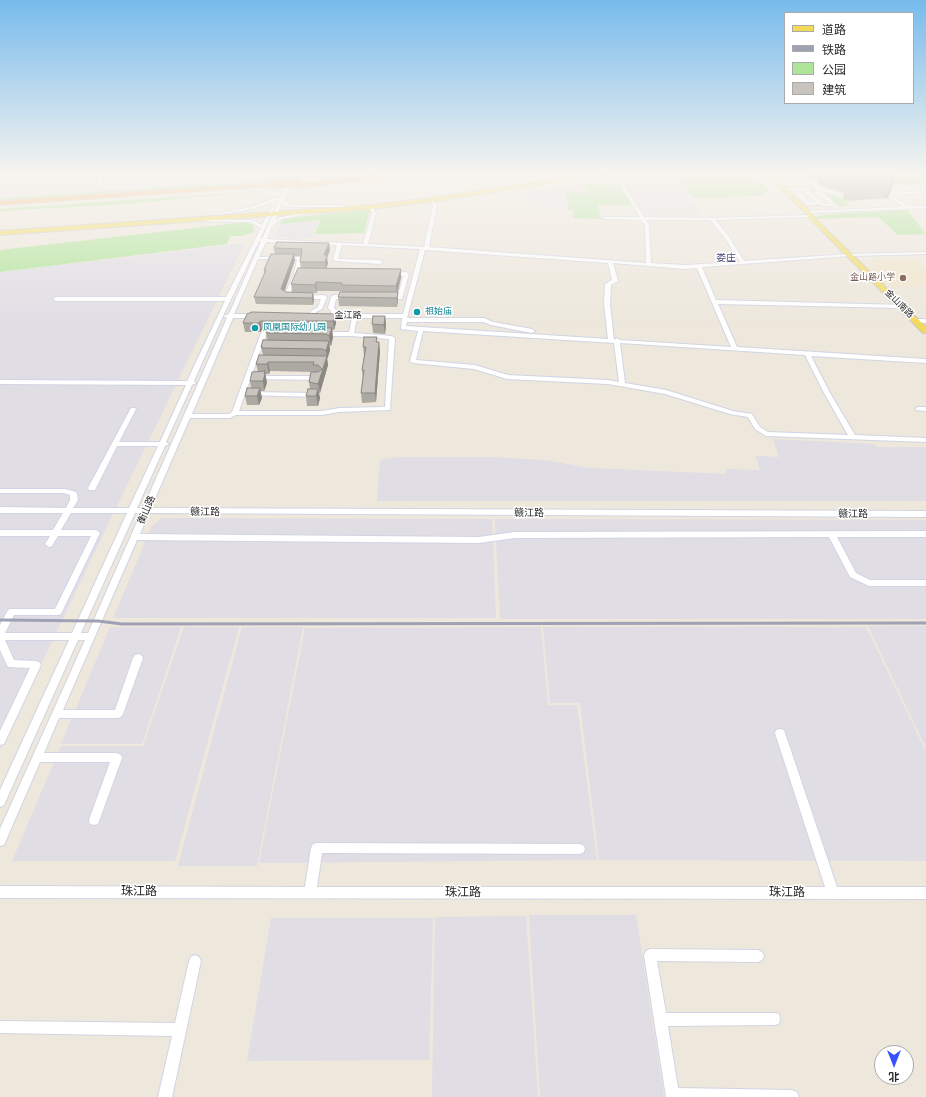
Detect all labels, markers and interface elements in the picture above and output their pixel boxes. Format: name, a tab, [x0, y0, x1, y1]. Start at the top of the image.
legend	[784, 12, 914, 104]
text: 道路	[822, 23, 846, 37]
text: 铁路	[822, 43, 846, 57]
text: 公园	[822, 63, 846, 77]
text: 建筑	[822, 83, 846, 97]
district label: 娄庄	[716, 252, 736, 264]
place label: 金山路小学	[850, 273, 895, 283]
marker: 金山路小学	[898, 273, 908, 283]
street label: 金山南路	[882, 287, 916, 321]
marker: 祖始庙	[412, 307, 422, 317]
place label: 祖始庙	[425, 307, 452, 317]
street label: 金江路	[335, 311, 361, 321]
marker: 凤凰国际幼儿园	[250, 323, 260, 333]
place label: 凤凰国际幼儿园	[263, 323, 326, 333]
street label: 衡山路	[136, 494, 158, 526]
street label: 赣江路	[190, 506, 220, 518]
street label: 赣江路	[514, 507, 544, 519]
street label: 赣江路	[838, 508, 868, 520]
street label: 珠江路	[121, 885, 157, 899]
street label: 珠江路	[445, 886, 481, 900]
street label: 珠江路	[769, 886, 805, 900]
north arrow	[874, 1045, 914, 1085]
text: 北	[889, 1070, 900, 1083]

